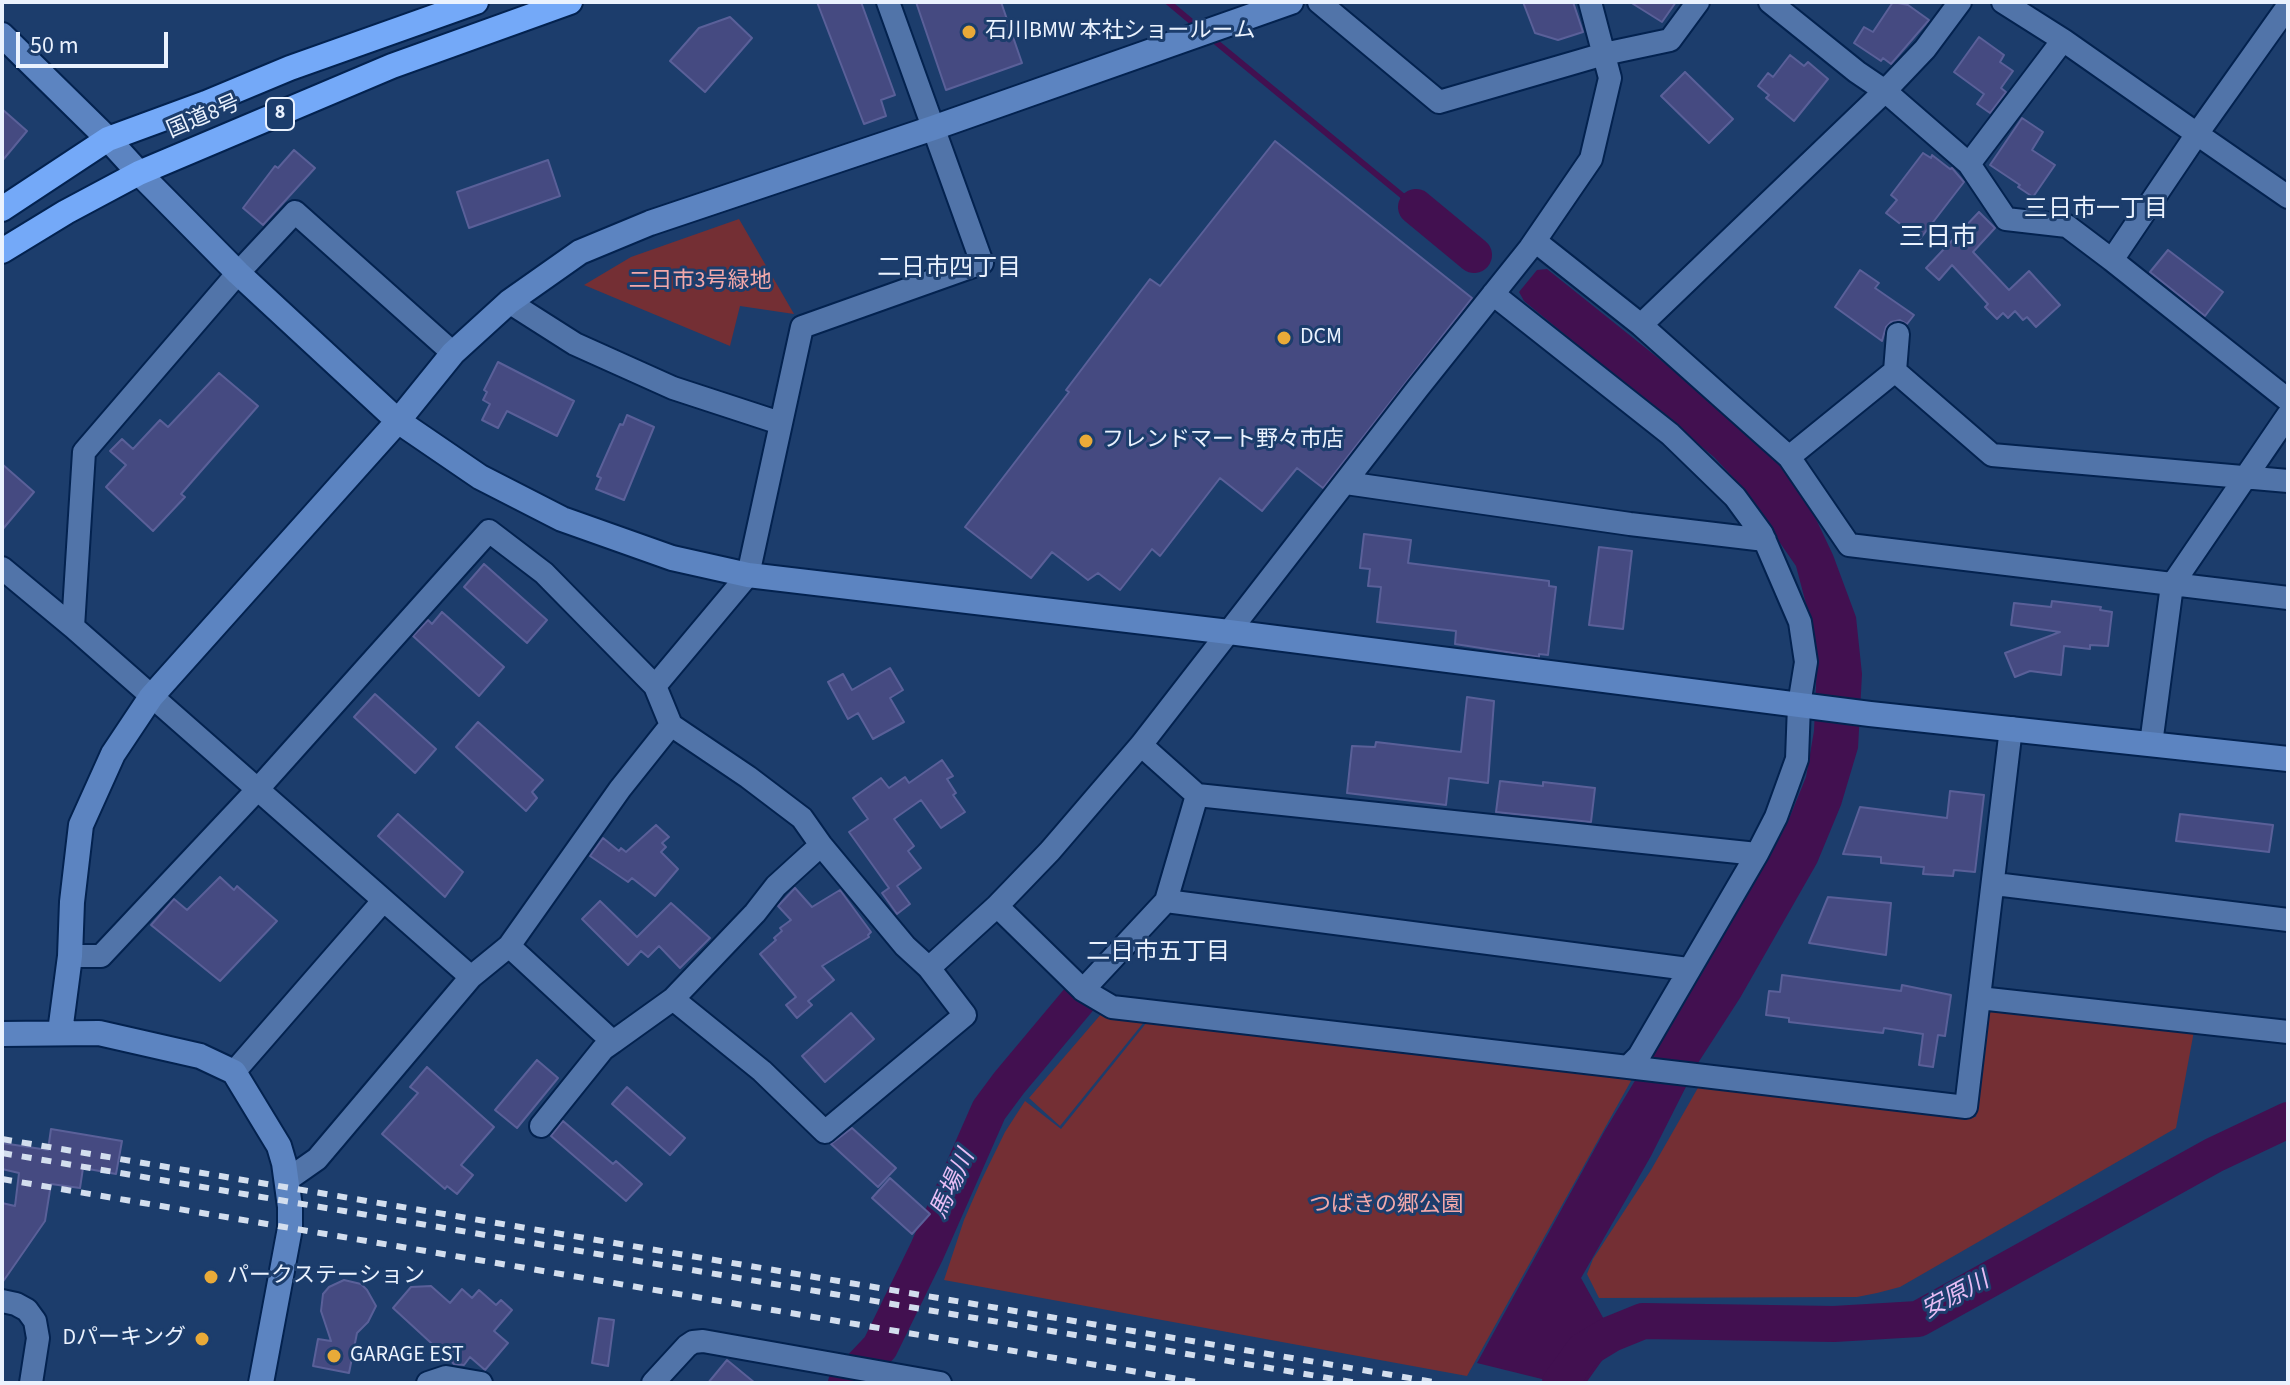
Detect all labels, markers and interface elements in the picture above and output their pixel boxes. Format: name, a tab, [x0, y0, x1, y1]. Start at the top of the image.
scale bar	[20, 16, 172, 66]
place label: 石川BMW 本社ショールーム	[985, 19, 1256, 45]
marker: 石川BMW 本社ショールーム	[960, 23, 978, 41]
text: 50 m	[30, 28, 79, 63]
street label: 国道8号	[163, 91, 245, 145]
road number: 8	[266, 98, 294, 130]
district label: 三日市一丁目	[2024, 197, 2168, 225]
district label: 三日市	[1899, 223, 1977, 255]
district label: 二日市四丁目	[877, 256, 1021, 284]
park label: 二日市3号緑地	[629, 269, 771, 295]
place label: DCM	[1300, 325, 1342, 351]
marker: DCM	[1275, 329, 1293, 347]
place label: フレンドマート野々市店	[1102, 428, 1344, 454]
marker: フレンドマート野々市店	[1077, 432, 1095, 450]
district label: 二日市五丁目	[1086, 940, 1230, 968]
water label: 馬場川	[926, 1146, 982, 1224]
park label: つばきの郷公園	[1309, 1193, 1463, 1219]
place label: パークステーション	[227, 1264, 425, 1290]
water label: 安原川	[1917, 1267, 1995, 1327]
marker: パークステーション	[202, 1268, 220, 1286]
place label: Dパーキング	[62, 1326, 186, 1352]
marker: Dパーキング	[193, 1330, 211, 1348]
place label: GARAGE EST	[350, 1343, 464, 1369]
marker: GARAGE EST	[325, 1347, 343, 1365]

